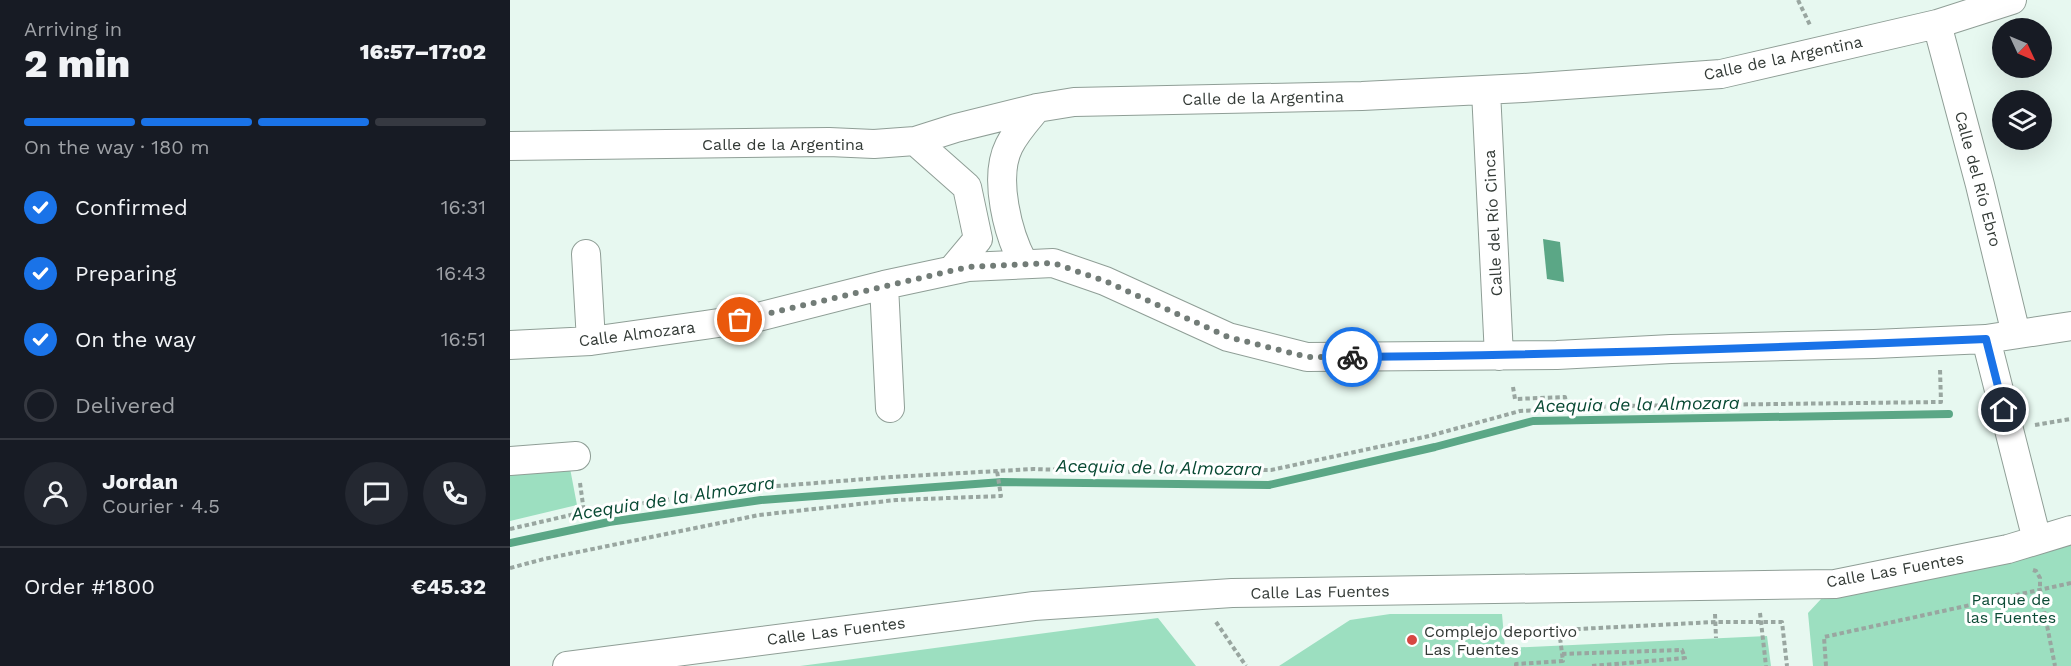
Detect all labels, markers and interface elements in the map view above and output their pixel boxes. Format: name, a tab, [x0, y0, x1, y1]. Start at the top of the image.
text: Arriving in	[24, 17, 122, 41]
north arrow	[1992, 18, 2052, 78]
map controls	[1992, 18, 2052, 150]
street label: Calle de la Argentina	[1702, 32, 1864, 84]
text: 16:57–17:02	[360, 39, 486, 64]
text: 2 min	[24, 41, 130, 86]
street label: Calle de la Argentina	[1182, 87, 1344, 109]
button: layers	[1992, 90, 2052, 150]
street label: Calle del Río Ebro	[1951, 109, 2005, 249]
text: On the way · 180 m	[24, 135, 210, 159]
street label: Calle de la Argentina	[702, 135, 864, 154]
street label: Calle del Río Cinca	[1480, 149, 1506, 297]
icon: check	[24, 191, 57, 224]
text: Confirmed	[75, 195, 188, 220]
text: 16:31	[441, 195, 486, 219]
icon: check	[24, 257, 57, 290]
text: Preparing	[75, 261, 176, 286]
text: 16:43	[436, 261, 486, 285]
pin	[714, 294, 765, 345]
icon: bag	[723, 303, 756, 336]
street label: Calle Almozara	[578, 317, 696, 351]
icon: check	[24, 323, 57, 356]
text: On the way	[75, 327, 196, 352]
text: 16:51	[441, 327, 486, 351]
courier	[1322, 327, 1382, 387]
icon: bike	[1336, 341, 1369, 374]
pin	[1978, 384, 2029, 435]
water label: Acequia de la Almozara	[1533, 392, 1740, 416]
text: Delivered	[75, 393, 175, 418]
icon: home	[1987, 393, 2020, 426]
water label: Acequia de la Almozara	[1055, 455, 1262, 479]
button: person	[24, 462, 87, 525]
button: chat	[345, 462, 408, 525]
button: phone	[423, 462, 486, 525]
text: Jordan	[102, 469, 178, 494]
water label: Acequia de la Almozara	[569, 472, 776, 525]
text: Courier · 4.5	[102, 494, 220, 518]
street label: Calle Las Fuentes	[1825, 549, 1965, 591]
text: Order #1800	[24, 574, 155, 599]
text: €45.32	[411, 574, 486, 599]
street label: Calle Las Fuentes	[1250, 581, 1390, 603]
park label: Parque de las Fuentes	[1966, 590, 2056, 627]
street label: Calle Las Fuentes	[766, 613, 906, 649]
place label: Complejo deportivo Las Fuentes	[1424, 622, 1577, 659]
marker: Complejo deportivo Las Fuentes	[1405, 633, 1419, 647]

